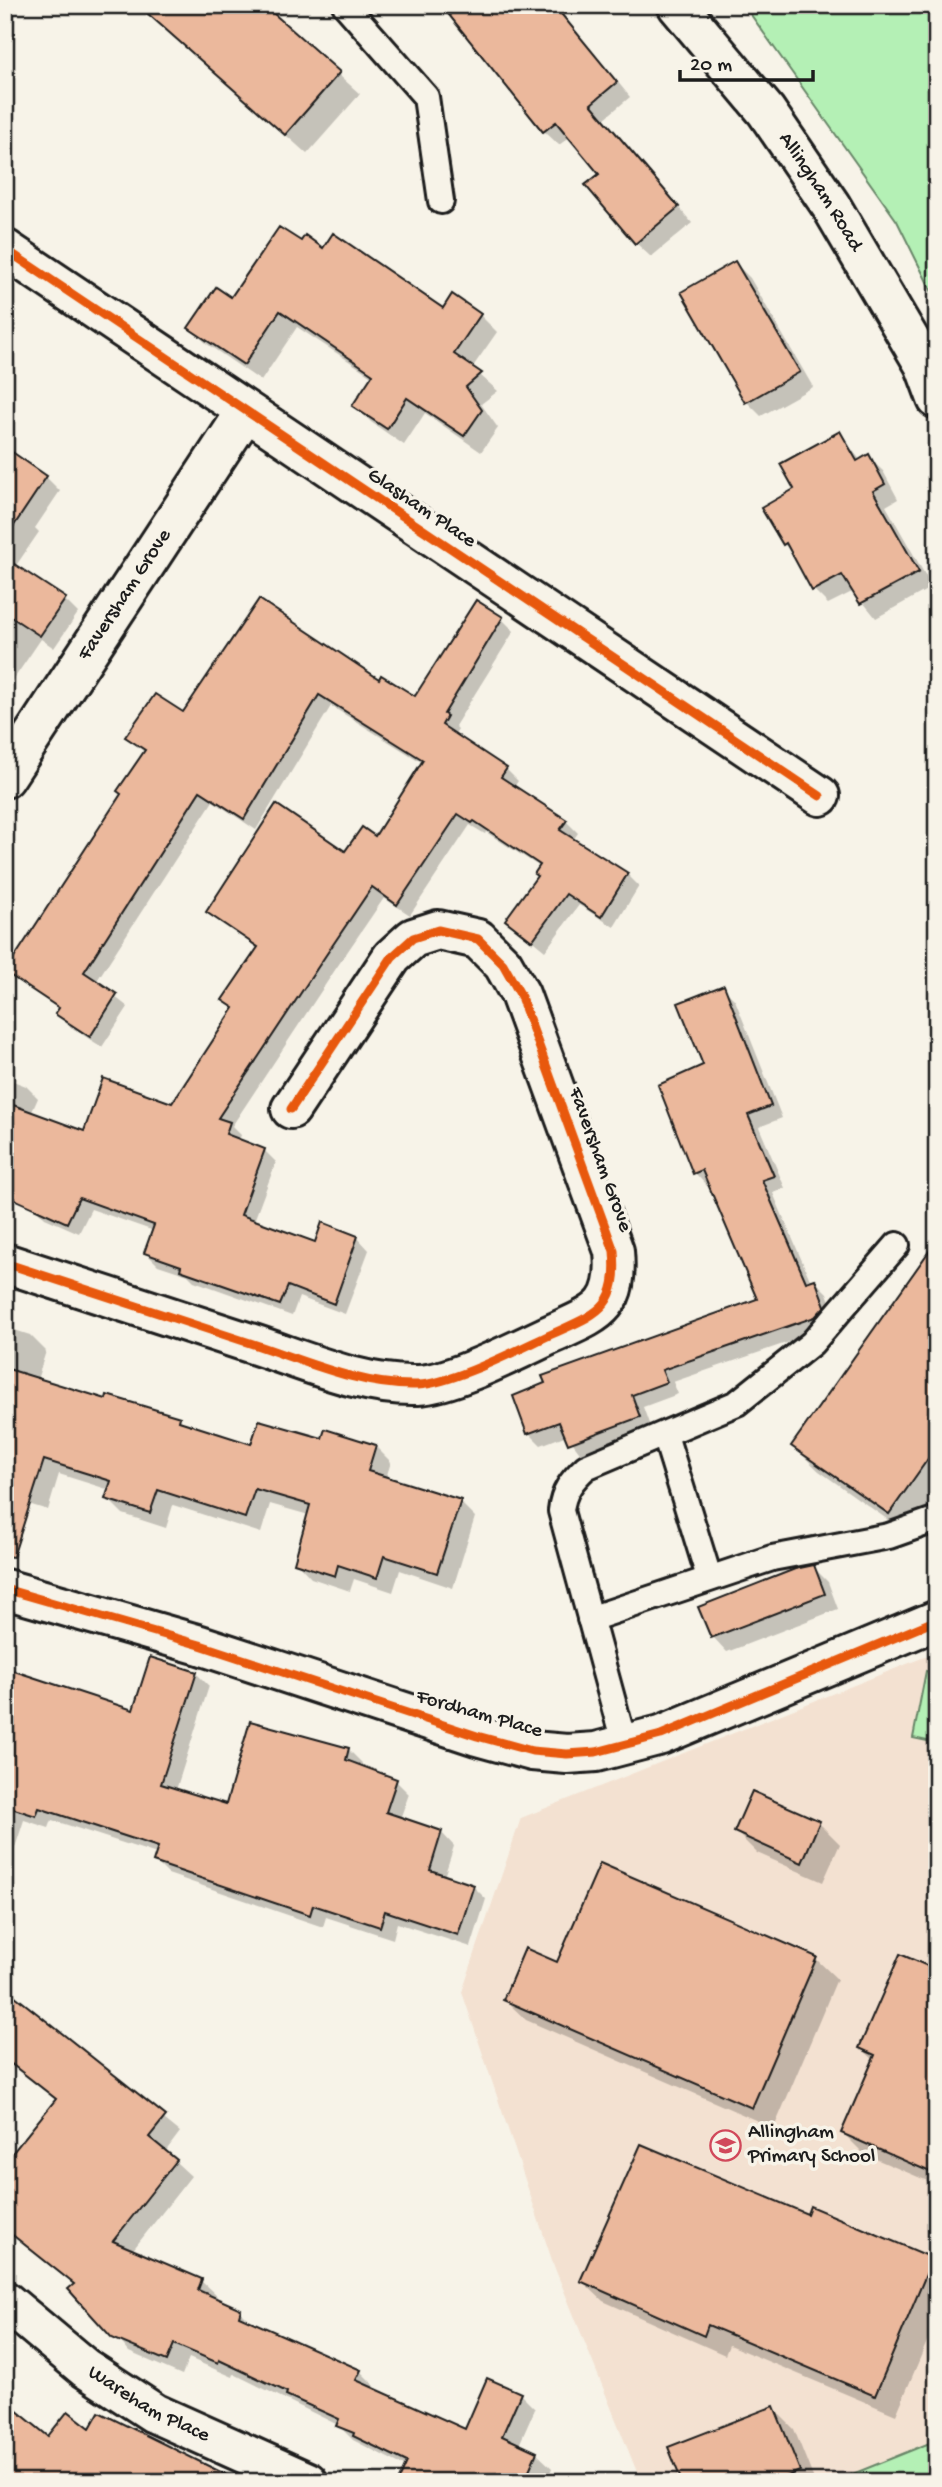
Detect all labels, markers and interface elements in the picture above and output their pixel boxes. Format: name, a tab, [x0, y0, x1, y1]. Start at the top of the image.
scale bar	[680, 38, 813, 82]
text: 20 m	[690, 54, 732, 79]
street label: Allingham Road	[772, 128, 868, 258]
street label: Glasham Place	[362, 463, 481, 555]
street label: Faversham Grove	[72, 524, 178, 666]
street label: Faversham Grove	[561, 1083, 637, 1237]
street label: Fordham Place	[412, 1685, 546, 1745]
place label: Allingham Primary School	[747, 2121, 875, 2170]
school or university icon: Allingham Primary School	[708, 2128, 742, 2162]
street label: Wareham Place	[83, 2360, 215, 2449]

